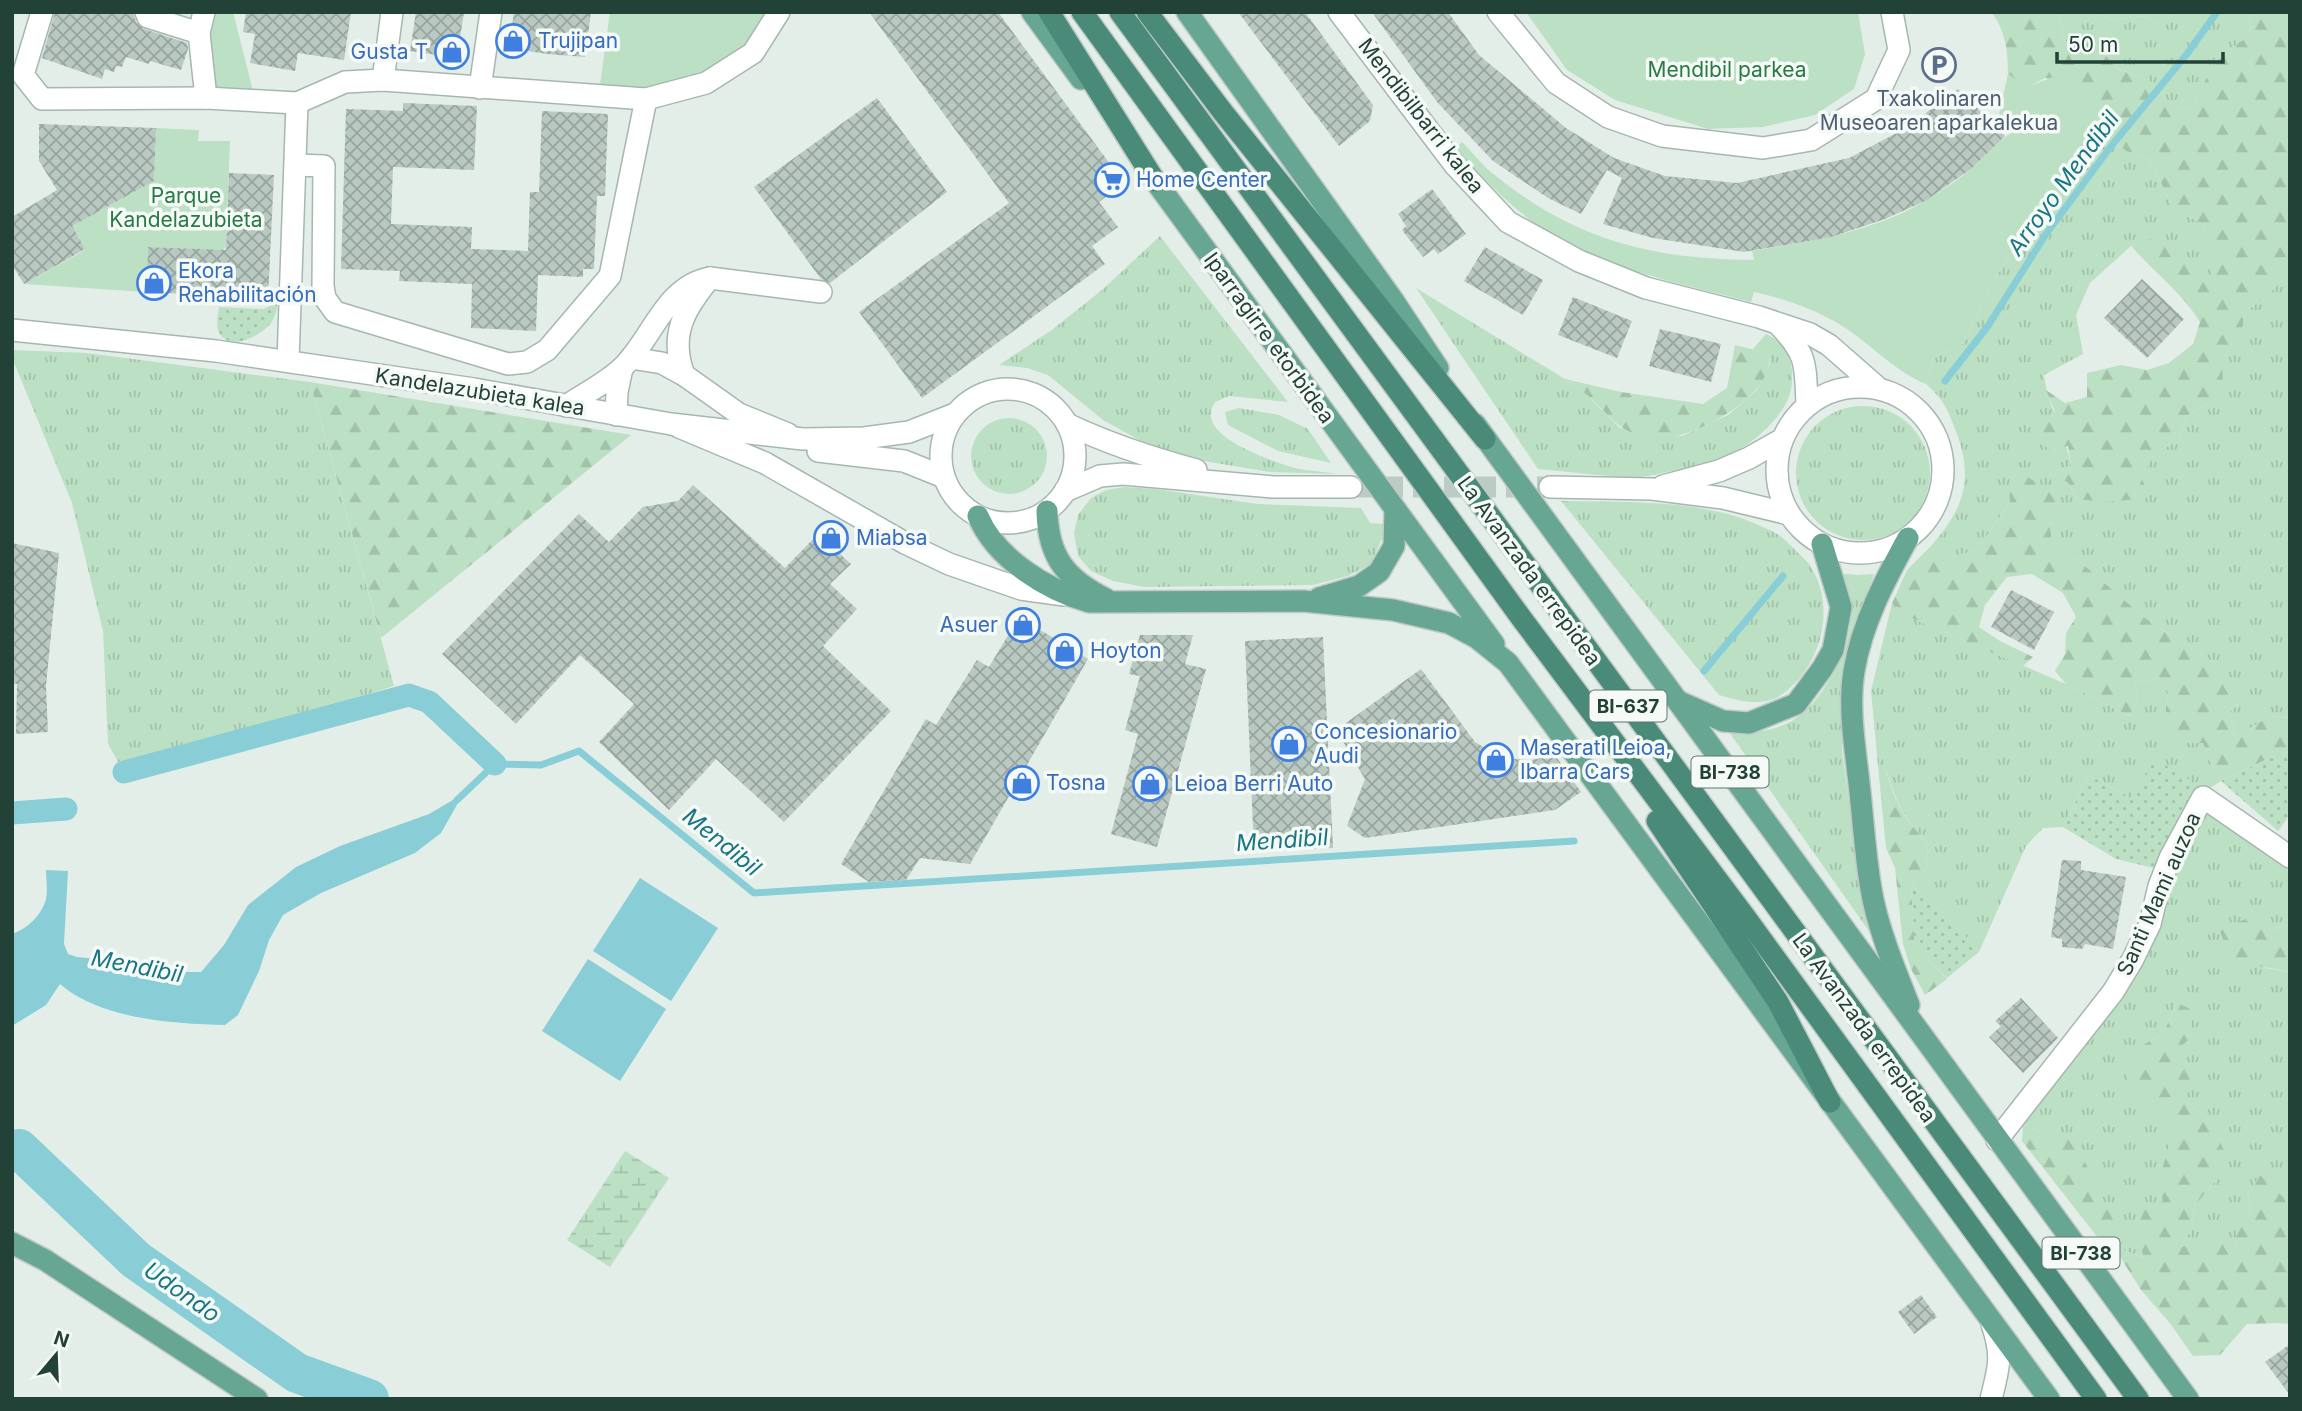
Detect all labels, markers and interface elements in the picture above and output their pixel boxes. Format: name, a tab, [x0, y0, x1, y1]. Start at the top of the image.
scale bar	[2057, 21, 2223, 65]
shop icon: Trujipan	[494, 22, 532, 60]
place label: Trujipan	[538, 28, 618, 53]
text: 50 m	[2068, 32, 2118, 57]
shop icon: Gusta T	[433, 33, 471, 71]
street label: Mendibilbarri kalea	[1353, 33, 1490, 198]
place label: Gusta T	[351, 39, 428, 64]
parking icon: Txakolinaren Museoaren aparkalekua	[1920, 46, 1958, 84]
park label: Mendibil parkea	[1648, 57, 1806, 82]
place label: Txakolinaren Museoaren aparkalekua	[1820, 86, 2058, 135]
water label: Arroyo Mendibil	[2001, 105, 2125, 262]
supermarket icon: Home Center	[1093, 161, 1131, 199]
place label: Home Center	[1136, 167, 1268, 192]
park label: Parque Kandelazubieta	[109, 183, 263, 232]
street label: Iparragirre etorbidea	[1199, 247, 1340, 428]
place label: Ekora Rehabilitación	[178, 258, 317, 307]
shop icon: Ekora Rehabilitación	[135, 264, 173, 302]
street label: Kandelazubieta kalea	[374, 363, 587, 420]
street label: La Avanzada errepidea	[1452, 471, 1606, 670]
shop icon: Miabsa	[812, 519, 850, 557]
place label: Miabsa	[856, 525, 928, 550]
shop icon: Asuer	[1004, 606, 1042, 644]
place label: Asuer	[940, 612, 998, 637]
shop icon: Hoyton	[1046, 632, 1084, 670]
place label: Hoyton	[1090, 638, 1162, 663]
road number: BI-637	[1590, 691, 1666, 722]
place label: Concesionario Audi	[1314, 719, 1457, 768]
shop icon: Concesionario Audi	[1270, 725, 1308, 763]
place label: Maserati Leioa, Ibarra Cars	[1520, 735, 1672, 784]
shop icon: Maserati Leioa, Ibarra Cars	[1477, 741, 1515, 779]
road number: BI-738	[1692, 757, 1768, 788]
shop icon: Tosna	[1003, 764, 1041, 802]
shop icon: Leioa Berri Auto	[1131, 765, 1169, 803]
place label: Tosna	[1046, 770, 1106, 795]
place label: Leioa Berri Auto	[1174, 771, 1333, 796]
water label: Mendibil	[677, 802, 767, 882]
street label: Santi Mami auzoa	[2111, 808, 2206, 979]
water label: Mendibil	[1235, 823, 1330, 857]
street label: La Avanzada errepidea	[1787, 928, 1941, 1127]
water label: Mendibil	[89, 943, 186, 989]
road number: BI-738	[2042, 1238, 2120, 1268]
water label: Udondo	[139, 1256, 225, 1328]
north arrow	[21, 1320, 91, 1390]
text: N	[51, 1326, 72, 1353]

